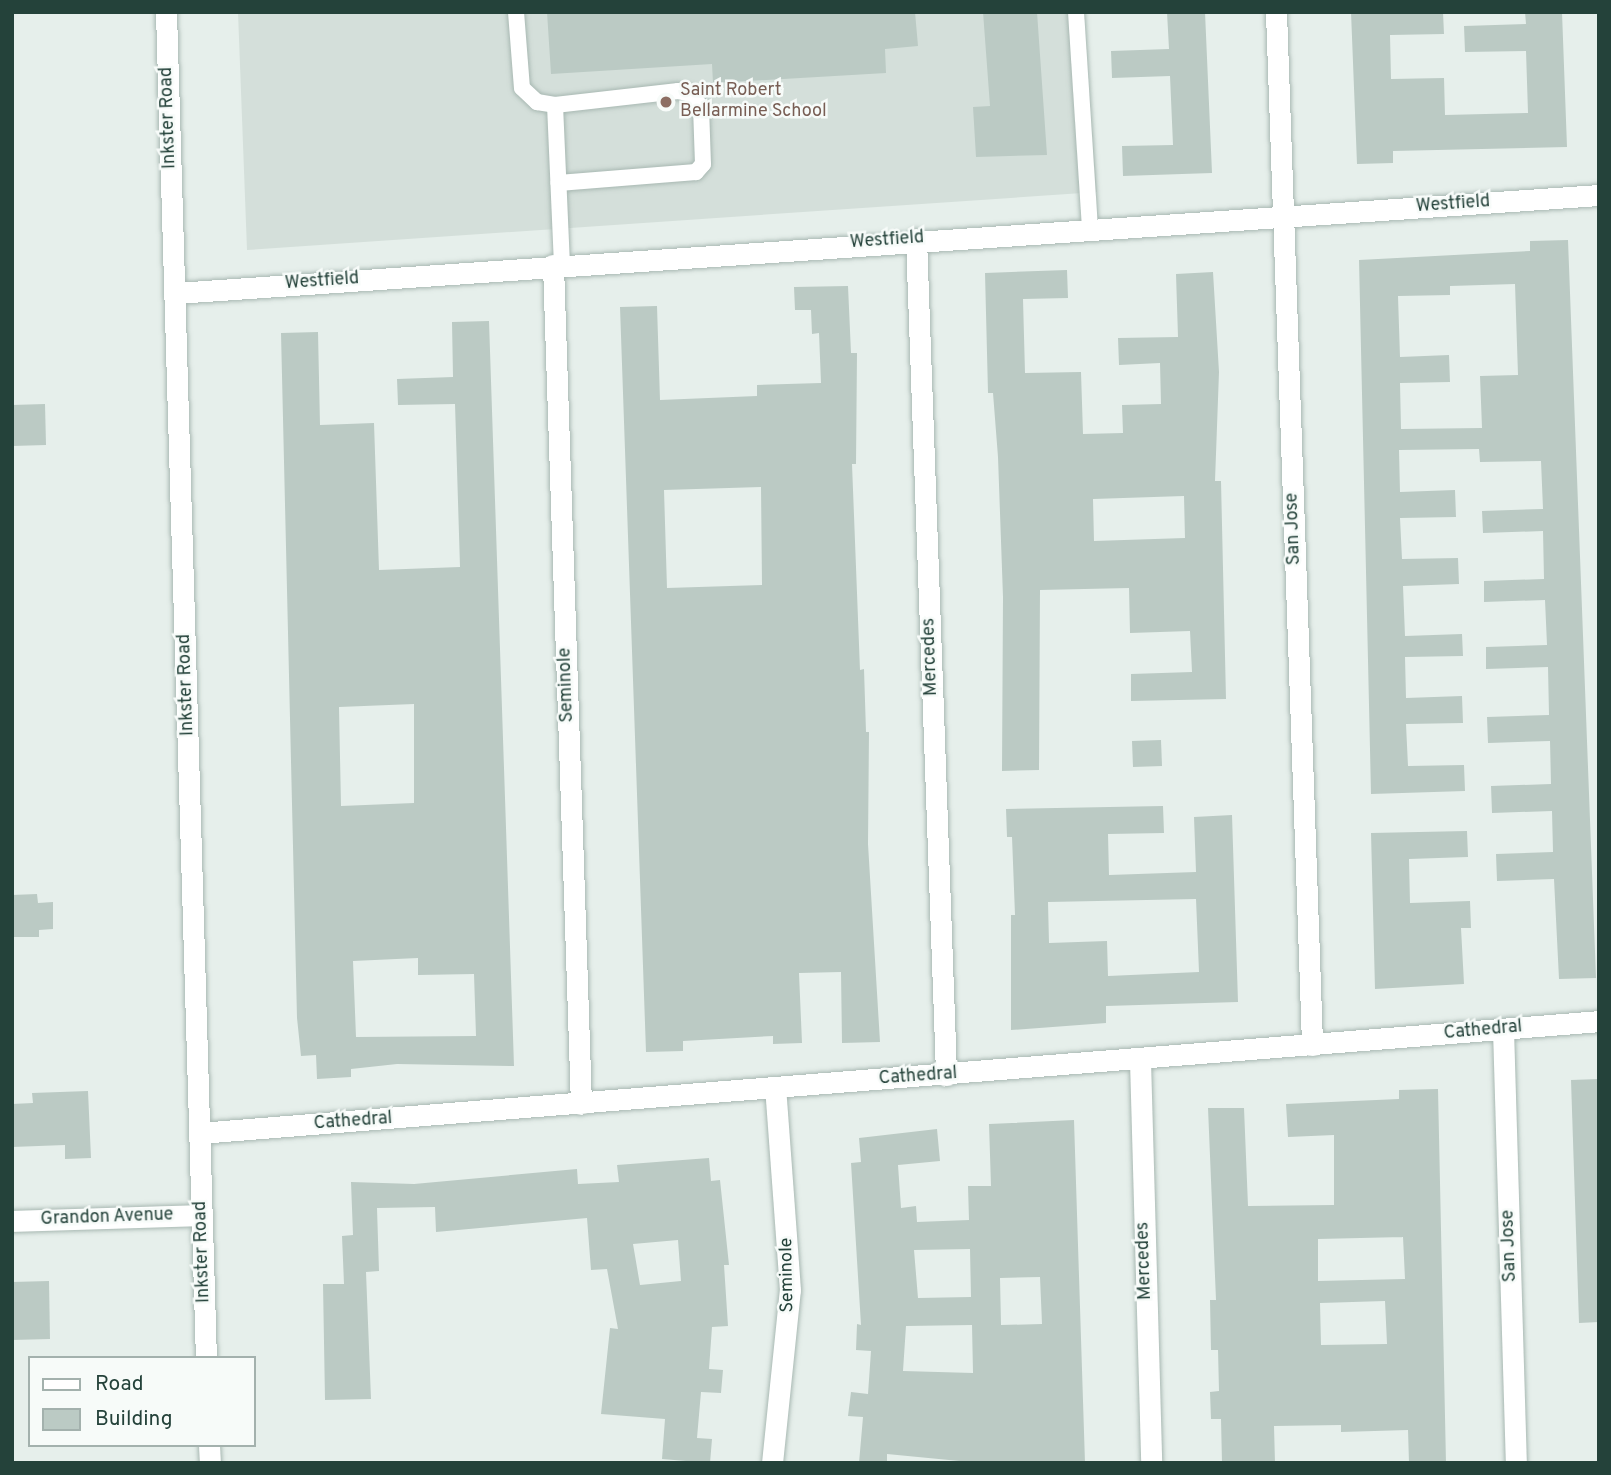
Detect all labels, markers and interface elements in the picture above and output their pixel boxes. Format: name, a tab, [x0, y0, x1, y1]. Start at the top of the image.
street label: Inkster Road	[156, 67, 182, 169]
place label: Saint Robert Bellarmine School	[680, 81, 827, 124]
marker: Saint Robert Bellarmine School	[658, 94, 674, 110]
street label: Westfield	[1415, 192, 1491, 218]
street label: Westfield	[849, 228, 925, 254]
street label: Westfield	[284, 269, 360, 295]
street label: San Jose	[1282, 492, 1306, 566]
street label: Mercedes	[919, 618, 943, 696]
street label: Inkster Road	[174, 634, 200, 736]
street label: Seminole	[555, 647, 579, 723]
street label: Cathedral	[1443, 1017, 1523, 1045]
street label: Cathedral	[878, 1063, 958, 1091]
street label: Cathedral	[313, 1108, 393, 1136]
street label: Inkster Road	[190, 1201, 216, 1303]
street label: Grandon Avenue	[40, 1205, 174, 1231]
street label: San Jose	[1498, 1209, 1522, 1283]
street label: Mercedes	[1133, 1222, 1157, 1300]
street label: Seminole	[777, 1237, 799, 1313]
legend	[28, 1356, 256, 1447]
text: Road	[95, 1371, 144, 1398]
text: Building	[95, 1406, 173, 1433]

